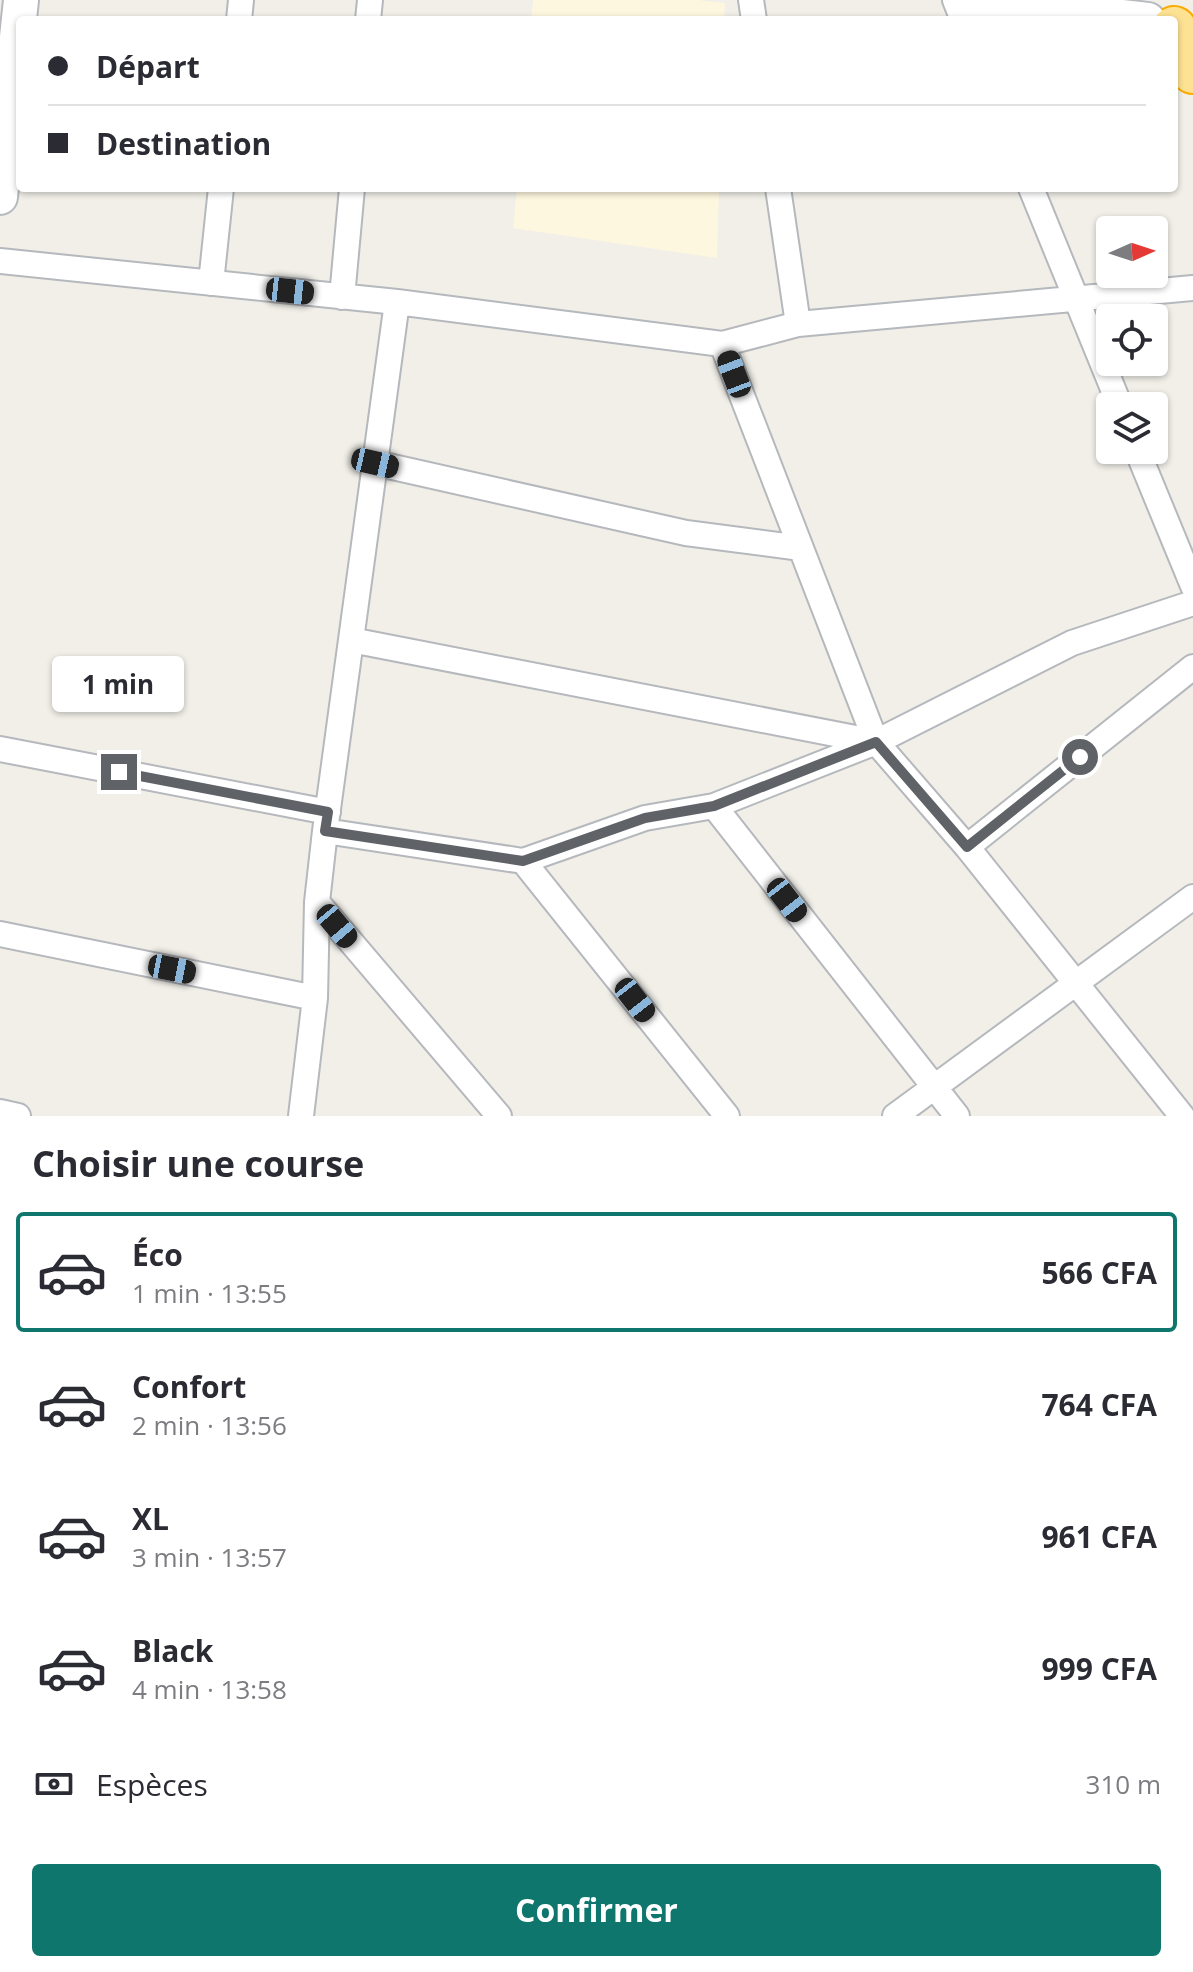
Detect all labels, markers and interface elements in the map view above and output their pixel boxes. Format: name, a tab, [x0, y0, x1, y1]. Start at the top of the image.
text: Départ	[96, 46, 200, 87]
text: Destination	[96, 123, 271, 164]
north arrow	[1096, 216, 1168, 288]
map controls	[1096, 216, 1168, 464]
car	[265, 277, 315, 305]
button: locate	[1096, 304, 1168, 376]
car	[714, 347, 754, 401]
button: layers	[1096, 392, 1168, 464]
car	[349, 446, 401, 480]
callout: 1 min	[53, 656, 185, 712]
text: 1 min	[82, 666, 154, 702]
route start	[1062, 739, 1098, 775]
route end	[101, 754, 137, 790]
car	[763, 874, 811, 926]
car	[312, 900, 362, 952]
car	[146, 953, 198, 985]
car	[611, 974, 659, 1026]
text: Choisir une course	[32, 1139, 364, 1188]
text: Éco	[132, 1234, 183, 1275]
icon: car	[36, 1236, 108, 1308]
text: 566 CFA	[1041, 1252, 1157, 1293]
text: 1 min · 13:55	[132, 1275, 287, 1311]
text: Confort	[132, 1366, 246, 1407]
icon: car	[36, 1368, 108, 1440]
text: 764 CFA	[1041, 1384, 1157, 1425]
text: 2 min · 13:56	[132, 1407, 287, 1443]
text: XL	[132, 1498, 169, 1539]
icon: car	[36, 1500, 108, 1572]
text: 961 CFA	[1041, 1516, 1157, 1557]
text: 3 min · 13:57	[132, 1539, 287, 1575]
text: Black	[132, 1630, 213, 1671]
icon: car	[36, 1632, 108, 1704]
text: 999 CFA	[1041, 1648, 1157, 1689]
text: 4 min · 13:58	[132, 1671, 287, 1707]
icon: cash	[32, 1762, 76, 1806]
text: Espèces	[96, 1764, 208, 1805]
text: 310 m	[1086, 1766, 1161, 1802]
button: Confirmer	[32, 1864, 1161, 1956]

